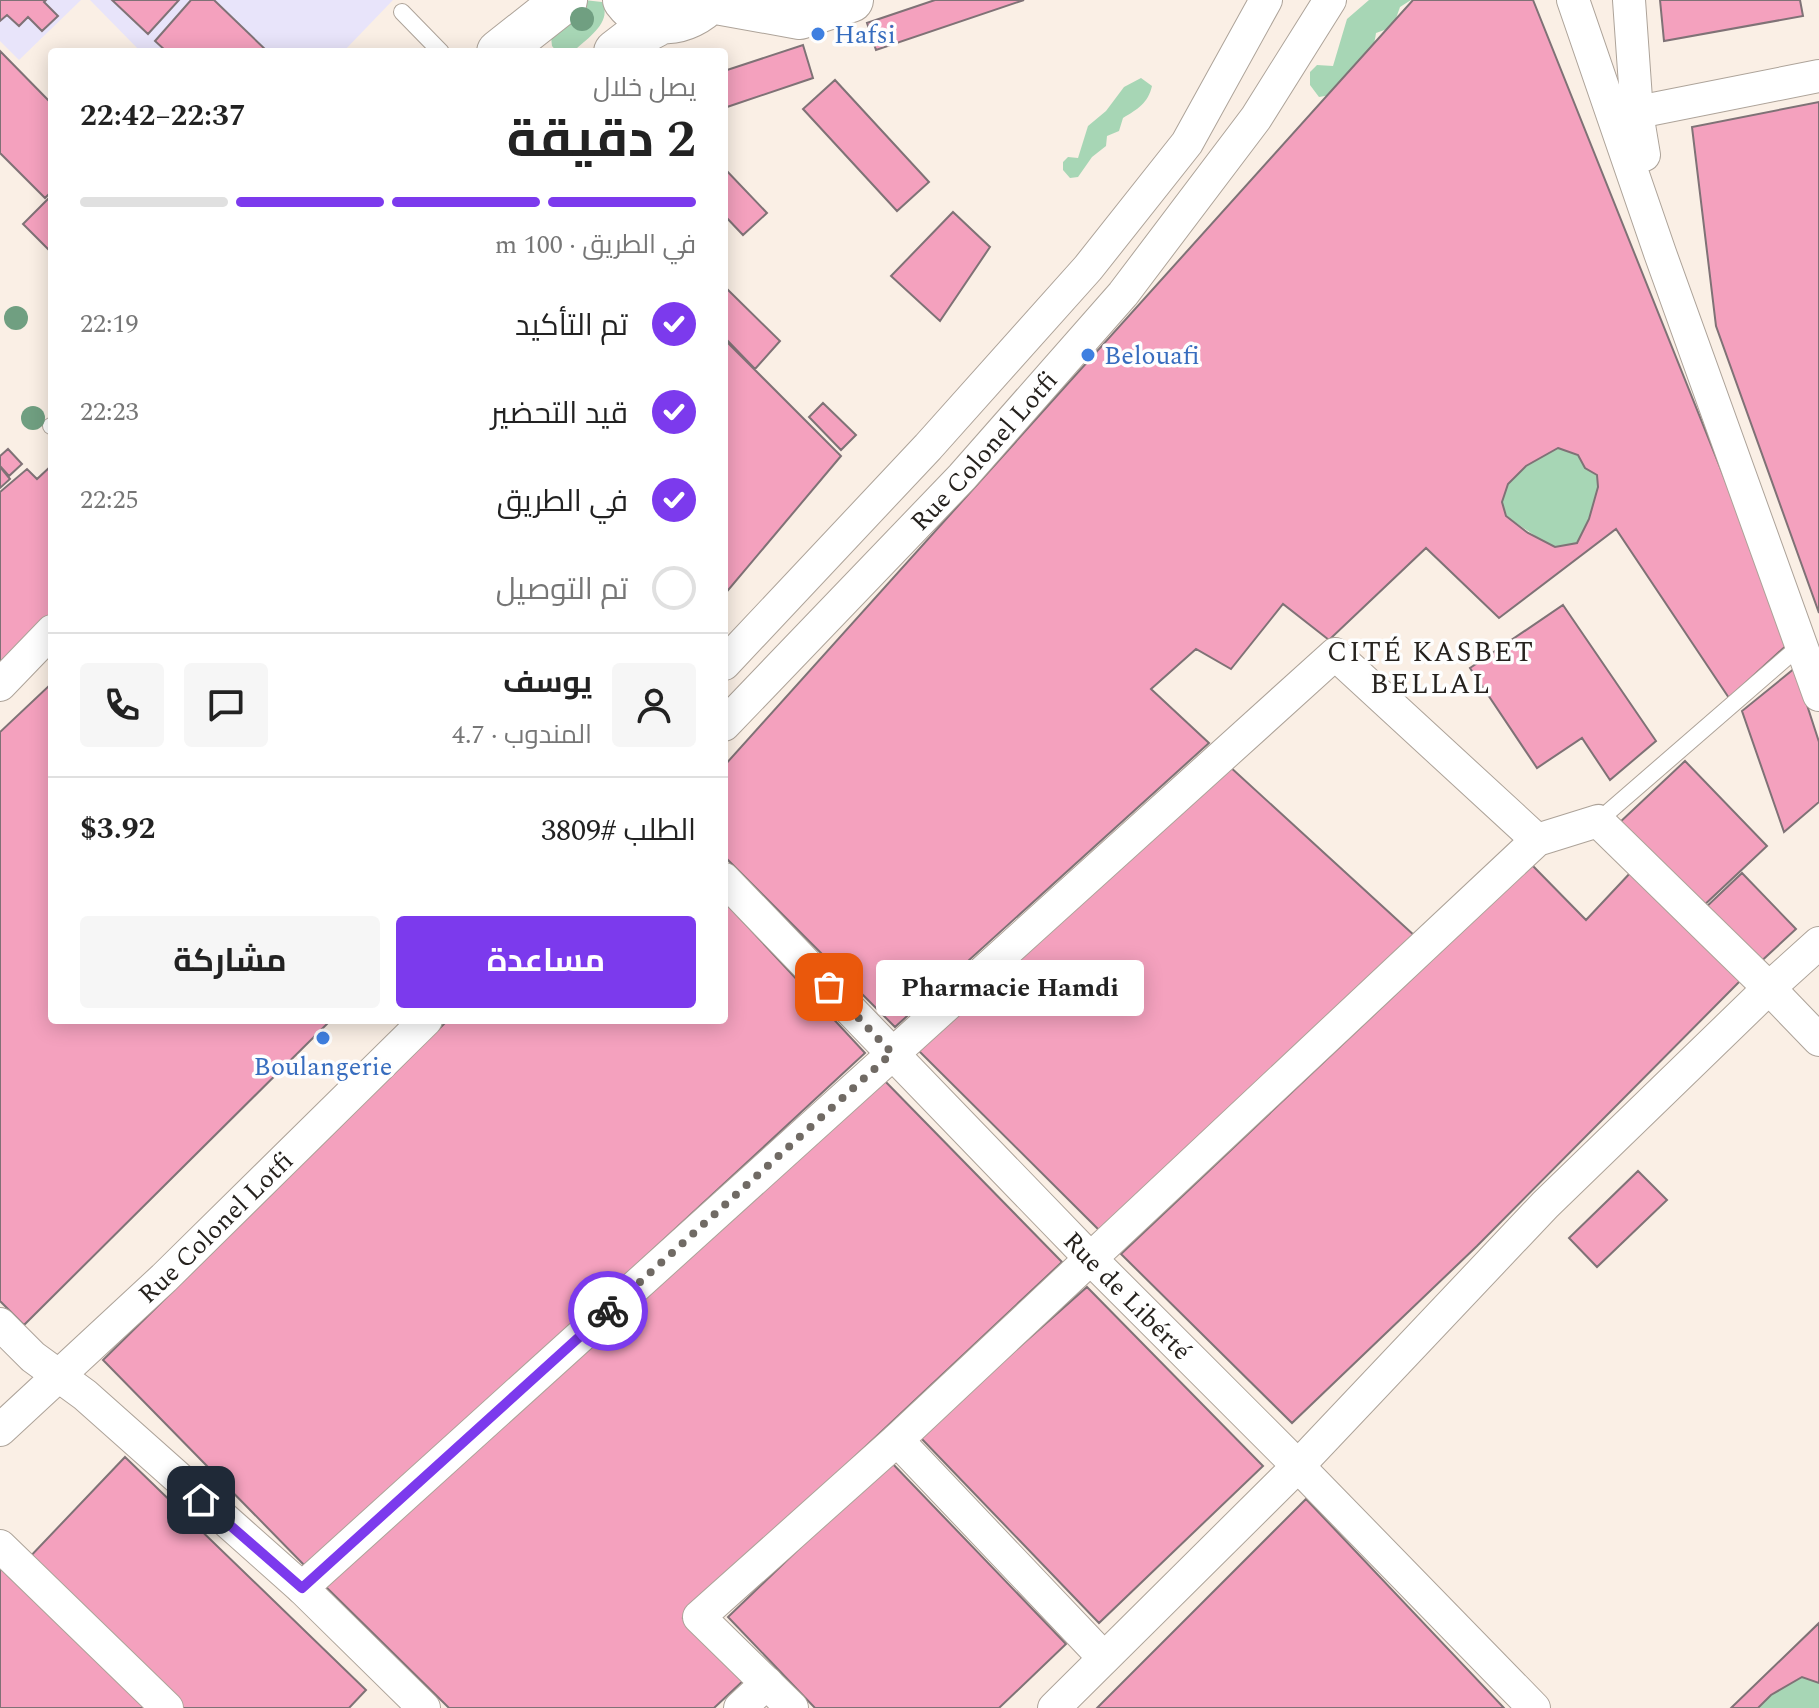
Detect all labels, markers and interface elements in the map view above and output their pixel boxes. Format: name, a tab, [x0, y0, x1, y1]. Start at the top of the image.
place label: Hafsi	[834, 15, 896, 55]
marker: Hafsi	[809, 25, 827, 43]
text: يصل خلال	[593, 68, 696, 108]
text: 22:37–22:42	[80, 93, 246, 139]
text: 2 دقيقة	[507, 101, 696, 180]
text: في الطريق · 100 m	[495, 225, 696, 265]
icon: check	[652, 302, 696, 346]
text: تم التأكيد	[515, 303, 628, 349]
text: 22:19	[80, 304, 139, 344]
place label: Belouafi	[1104, 336, 1200, 376]
marker: Belouafi	[1079, 346, 1097, 364]
street label: Rue Colonel Lotfi	[901, 362, 1068, 540]
icon: check	[652, 390, 696, 434]
text: قيد التحضير	[491, 391, 628, 437]
text: 22:23	[80, 392, 139, 432]
icon: check	[652, 478, 696, 522]
text: في الطريق	[497, 479, 628, 525]
text: 22:25	[80, 480, 139, 520]
text: تم التوصيل	[496, 567, 628, 613]
district label: CITÉ KASBET BELLAL	[1327, 631, 1535, 706]
text: يوسف	[503, 660, 592, 706]
button: phone	[80, 663, 164, 747]
button: chat	[184, 663, 268, 747]
button: person	[612, 663, 696, 747]
text: المندوب · 4.7	[452, 715, 592, 755]
text: $3.92	[80, 806, 155, 852]
text: الطلب #3809	[541, 808, 696, 854]
button: مشاركة	[80, 916, 380, 1008]
button: مساعدة	[396, 916, 696, 1008]
pin	[795, 953, 863, 1021]
callout: Pharmacie Hamdi	[877, 959, 1145, 1015]
icon: bag	[807, 965, 851, 1009]
text: Pharmacie Hamdi	[901, 968, 1119, 1008]
marker: Boulangerie	[314, 1029, 332, 1047]
place label: Boulangerie	[254, 1047, 392, 1087]
street label: Rue Colonel Lotfi	[129, 1142, 303, 1314]
street label: Rue de Libérté	[1053, 1222, 1201, 1370]
courier	[568, 1271, 648, 1351]
icon: bike	[586, 1289, 630, 1333]
pin	[167, 1466, 235, 1534]
icon: home	[179, 1478, 223, 1522]

